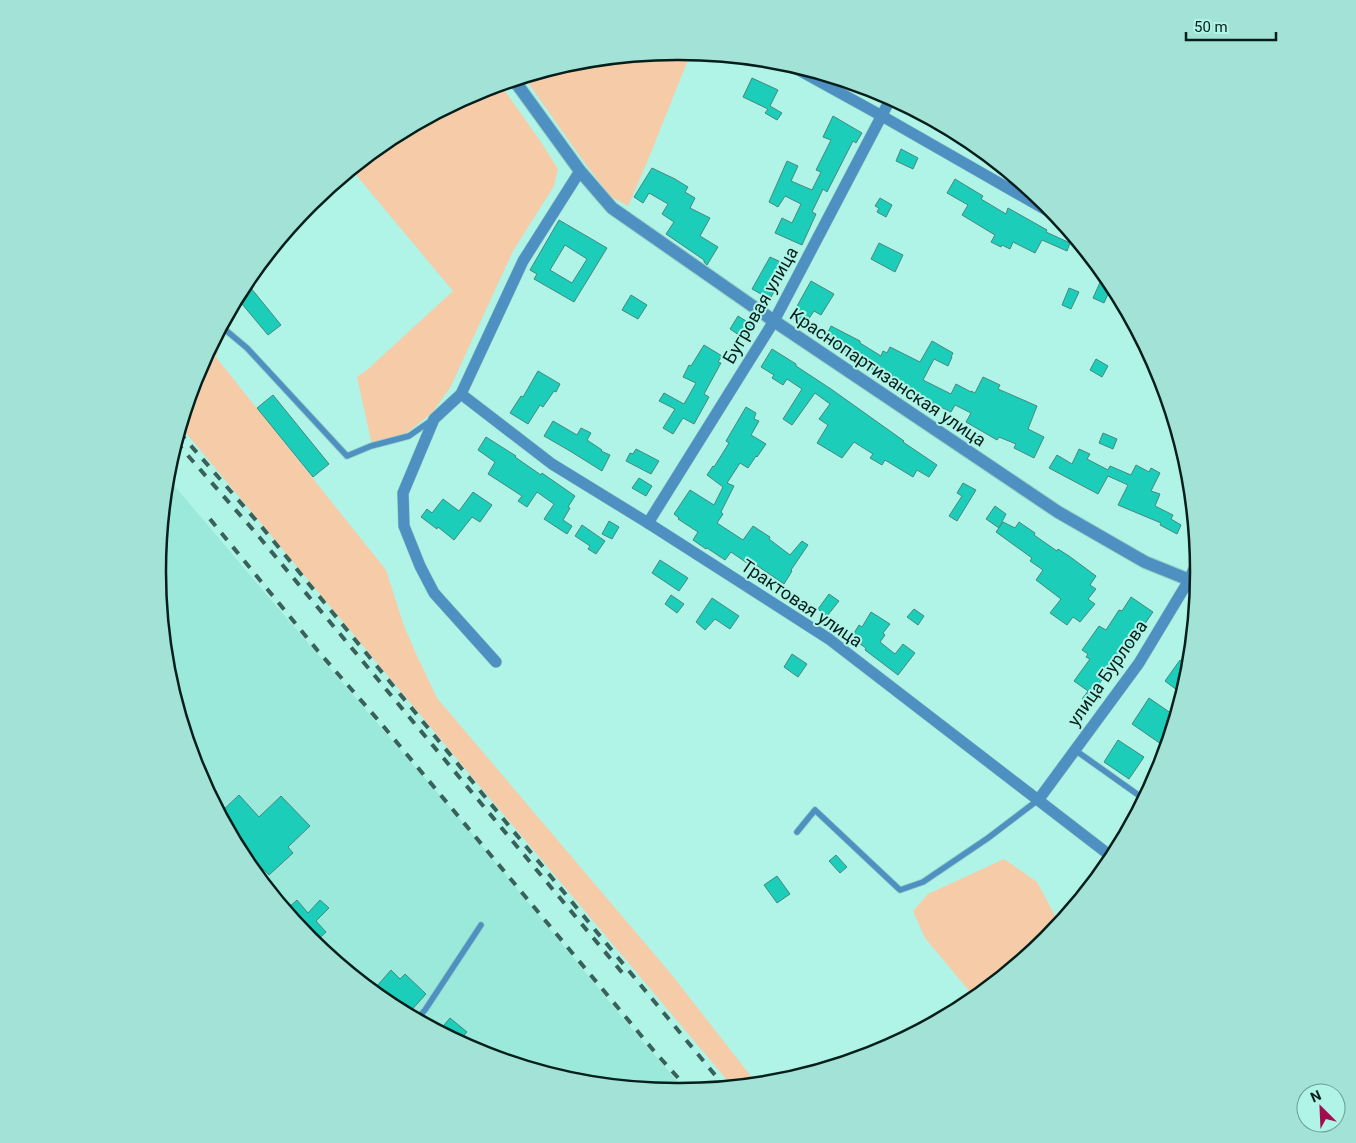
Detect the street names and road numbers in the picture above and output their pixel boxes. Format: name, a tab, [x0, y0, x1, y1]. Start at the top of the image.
street label: Бугровая улица	[718, 243, 802, 367]
street label: Краснопартизанская улица	[786, 303, 990, 451]
street label: Трактовая улица	[737, 555, 867, 651]
street label: улица Бурлова	[1063, 616, 1151, 730]

